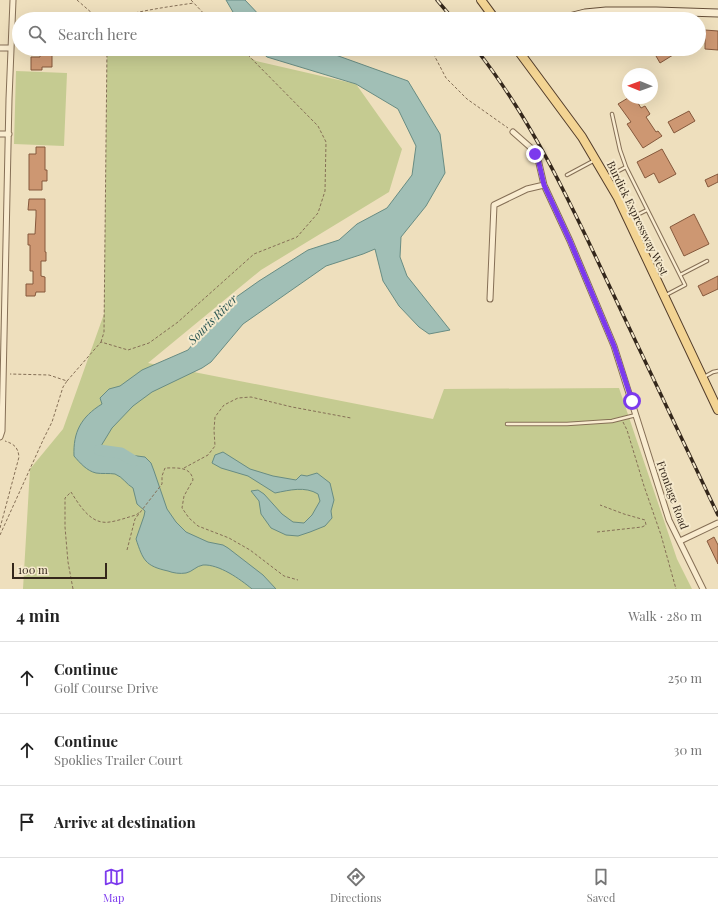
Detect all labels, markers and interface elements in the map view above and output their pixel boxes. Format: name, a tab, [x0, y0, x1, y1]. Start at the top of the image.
search box	[12, 12, 706, 56]
icon: search	[26, 23, 48, 45]
text: Search here	[58, 24, 137, 44]
north arrow	[622, 68, 658, 104]
route end	[526, 145, 544, 163]
street label: Burdick Expressway West	[604, 158, 672, 278]
water label: Souris River	[183, 290, 241, 348]
route start	[623, 392, 641, 410]
street label: Frontage Road	[654, 459, 693, 532]
scale bar	[12, 561, 107, 580]
text: 100 m	[18, 562, 48, 577]
text: 4 min	[16, 604, 60, 626]
text: Walk · 280 m	[628, 607, 702, 624]
text: Continue	[54, 659, 118, 679]
icon: ahead	[16, 667, 38, 689]
text: 250 m	[668, 669, 702, 686]
text: Golf Course Drive	[54, 679, 158, 696]
text: Continue	[54, 731, 118, 751]
icon: ahead	[16, 739, 38, 761]
text: 30 m	[674, 741, 702, 758]
text: Spoklies Trailer Court	[54, 751, 182, 768]
icon: arrive	[16, 811, 38, 833]
text: Arrive at destination	[54, 812, 196, 832]
tab: Map	[103, 866, 125, 905]
tab: Directions	[330, 866, 381, 905]
tab: Saved	[587, 866, 615, 905]

